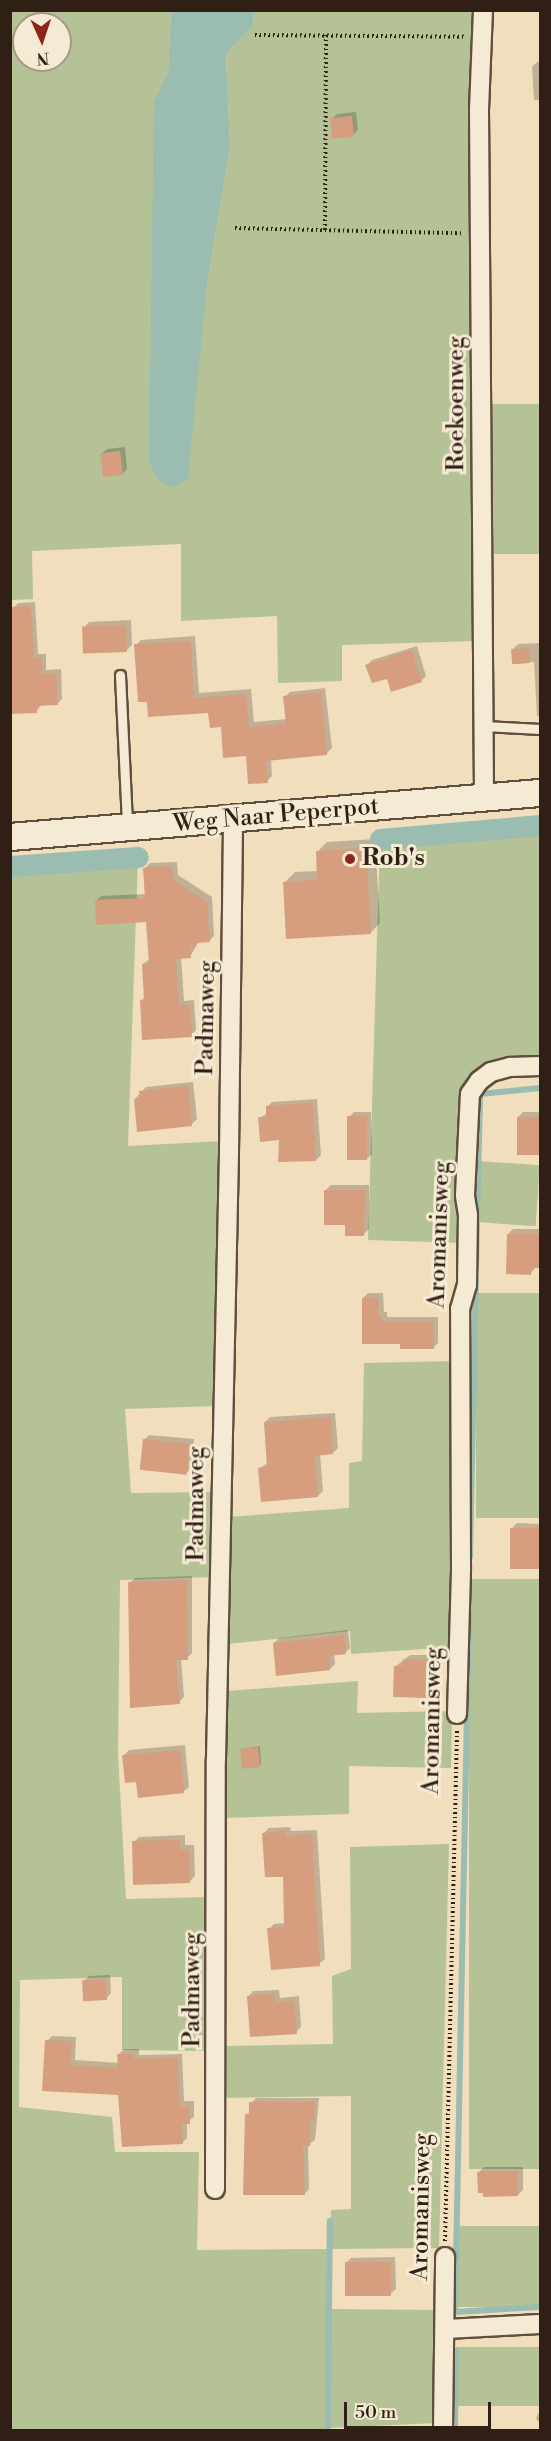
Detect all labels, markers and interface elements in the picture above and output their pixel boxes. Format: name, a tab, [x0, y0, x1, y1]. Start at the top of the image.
north arrow	[12, 12, 72, 72]
text: N	[36, 48, 50, 68]
street label: Roekoenweg	[443, 336, 471, 472]
street label: Weg Naar Peperpot	[172, 793, 380, 839]
place label: Rob's	[362, 845, 425, 873]
marker: Rob's	[343, 852, 357, 866]
street label: Padmaweg	[192, 960, 222, 1076]
street label: Aromanisweg	[423, 1161, 457, 1309]
street label: Padmaweg	[183, 1447, 211, 1561]
street label: Aromanisweg	[417, 1647, 449, 1795]
street label: Padmaweg	[179, 1933, 207, 2047]
street label: Aromanisweg	[406, 2133, 438, 2281]
scale bar	[347, 2390, 494, 2428]
text: 50 m	[355, 2401, 396, 2424]

